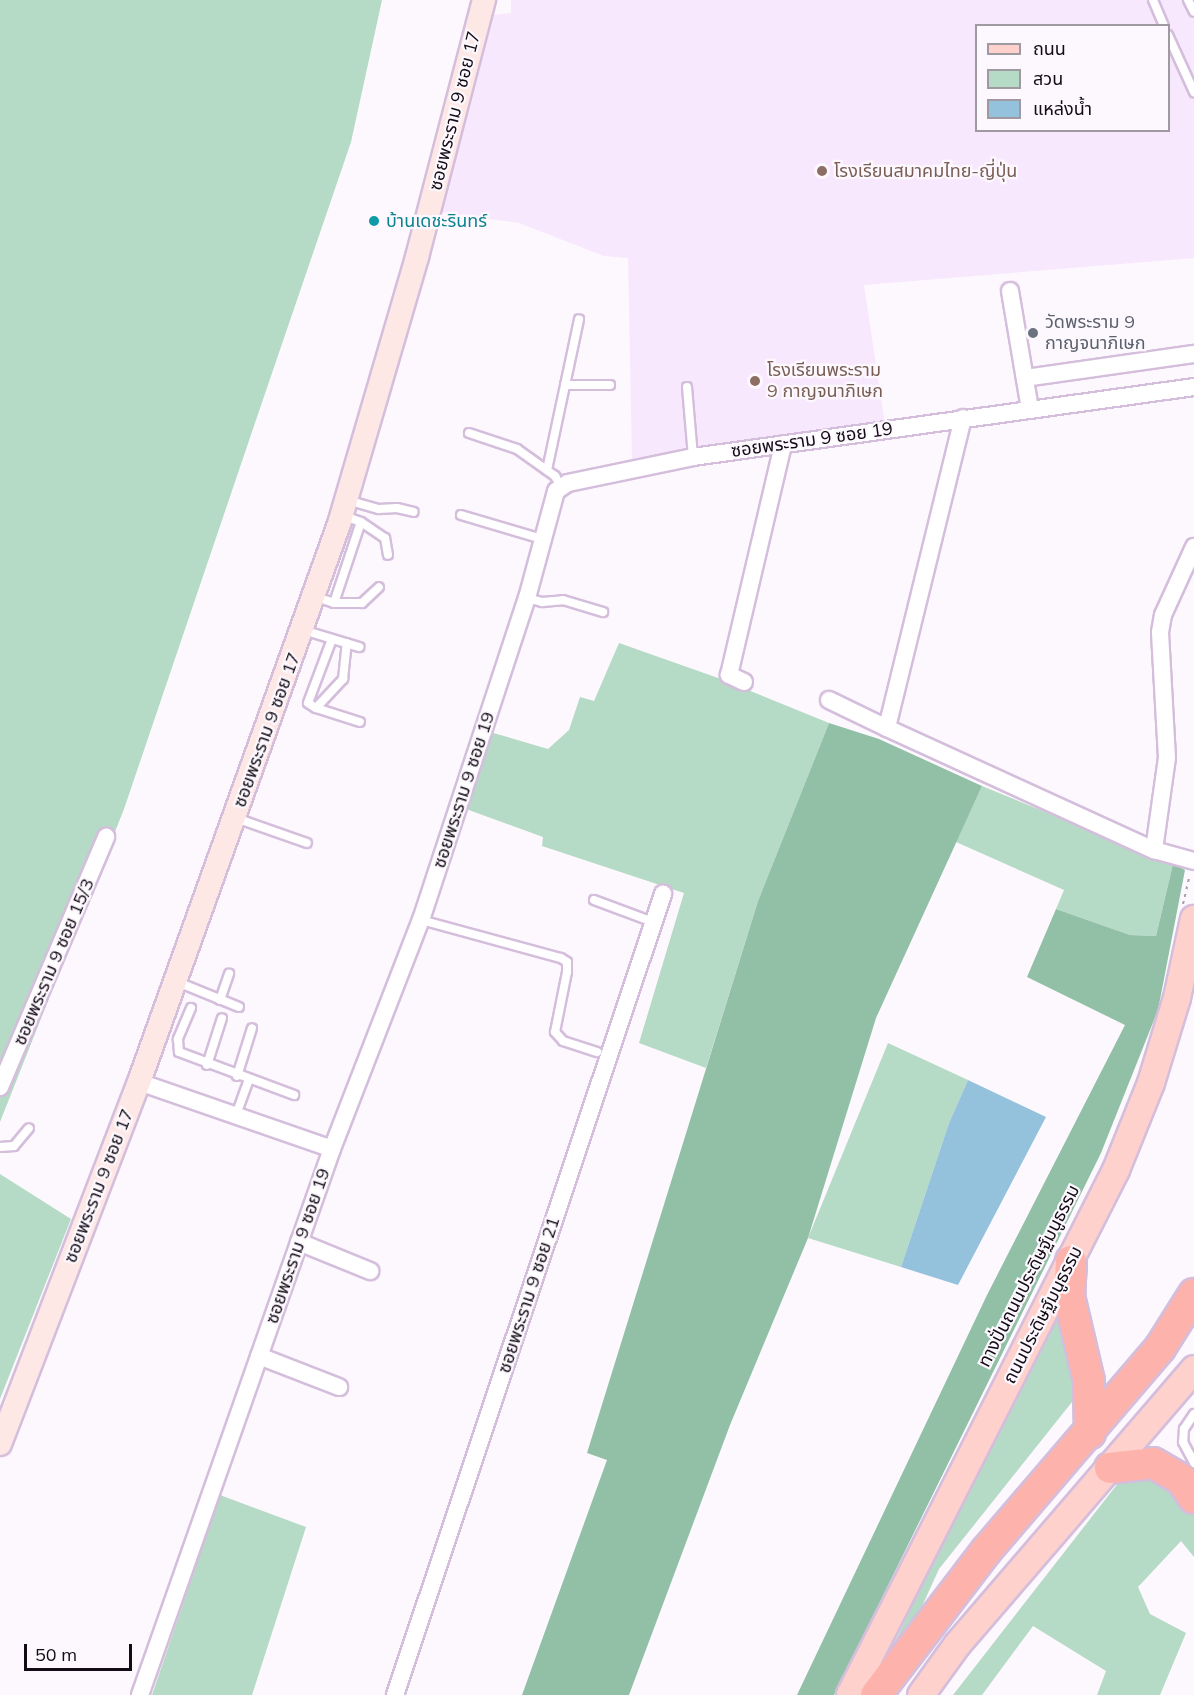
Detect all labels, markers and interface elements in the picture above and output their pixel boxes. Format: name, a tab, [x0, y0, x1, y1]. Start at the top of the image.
legend	[975, 24, 1170, 132]
street label: ซอยพระราม 9 ซอย 17	[425, 29, 485, 193]
text: ถนน	[1033, 37, 1066, 60]
text: สวน	[1033, 67, 1063, 90]
text: แหล่งน้ำ	[1033, 97, 1092, 120]
place label: โรงเรียนสมาคมไทย-ญี่ปุ่น	[834, 160, 1017, 182]
marker: โรงเรียนสมาคมไทย-ญี่ปุ่น	[815, 164, 829, 178]
place label: บ้านเดชะรินทร์	[386, 210, 487, 232]
marker: บ้านเดชะรินทร์	[367, 214, 381, 228]
place label: วัดพระราม 9 กาญจนาภิเษก	[1045, 312, 1146, 354]
marker: วัดพระราม 9 กาญจนาภิเษก	[1026, 326, 1040, 340]
place label: โรงเรียนพระราม 9 กาญจนาภิเษก	[767, 360, 883, 403]
marker: โรงเรียนพระราม 9 กาญจนาภิเษก	[748, 374, 762, 388]
street label: ซอยพระราม 9 ซอย 19	[730, 418, 894, 462]
street label: ซอยพระราม 9 ซอย 17	[229, 650, 305, 810]
street label: ซอยพระราม 9 ซอย 19	[429, 709, 499, 871]
street label: ซอยพระราม 9 ซอย 15/3	[9, 875, 99, 1049]
street label: ซอยพระราม 9 ซอย 17	[60, 1106, 138, 1266]
street label: ซอยพระราม 9 ซอย 19	[261, 1165, 335, 1327]
street label: ทางปั่นถนนประดิษฐ์มนูธรรม	[974, 1181, 1084, 1371]
street label: ซอยพระราม 9 ซอย 21	[494, 1214, 564, 1376]
street label: ถนนประดิษฐ์มนูธรรม	[999, 1243, 1087, 1387]
scale bar	[27, 1632, 135, 1670]
text: 50 m	[35, 1643, 77, 1666]

